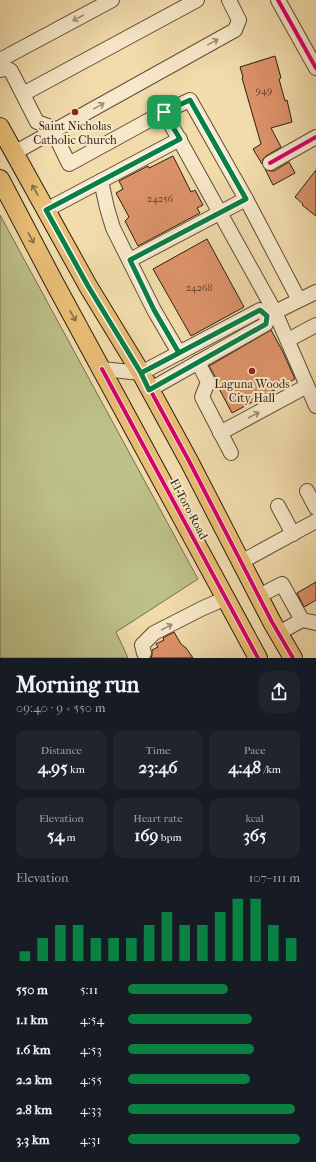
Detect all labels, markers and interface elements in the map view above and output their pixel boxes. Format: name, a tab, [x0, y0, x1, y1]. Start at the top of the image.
one-way arrow	[72, 15, 84, 23]
one-way arrow	[207, 38, 219, 45]
house number: 949	[256, 85, 272, 97]
pin	[147, 95, 181, 129]
one-way arrow	[93, 101, 105, 109]
icon: arrive	[153, 101, 175, 123]
marker: Saint Nicholas Catholic Church	[70, 107, 80, 117]
place label: Saint Nicholas Catholic Church	[33, 119, 117, 147]
one-way arrow	[31, 185, 39, 197]
house number: 24256	[147, 193, 174, 205]
one-way arrow	[28, 232, 36, 244]
house number: 24268	[186, 282, 212, 294]
one-way arrow	[70, 310, 77, 322]
marker: Laguna Woods City Hall	[247, 366, 257, 376]
place label: Laguna Woods City Hall	[214, 377, 290, 405]
one-way arrow	[248, 410, 260, 418]
street label: El Toro Road	[167, 476, 211, 542]
one-way arrow	[161, 623, 173, 630]
button: share	[258, 671, 300, 713]
text: Morning run	[16, 672, 139, 698]
text: 09:40 · 9 × 550 m	[16, 700, 106, 715]
text: Distance	[41, 744, 82, 757]
text: Time	[145, 744, 170, 757]
text: Pace	[244, 744, 266, 757]
text: 4.95	[38, 757, 68, 777]
text: 23:46	[138, 757, 178, 777]
text: 4:48	[228, 757, 261, 777]
text: km	[68, 763, 85, 776]
text: /km	[261, 763, 281, 776]
text: Elevation	[39, 812, 84, 825]
text: Heart rate	[133, 812, 183, 825]
text: kcal	[245, 812, 264, 825]
text: 54	[47, 825, 64, 845]
text: 169	[134, 825, 158, 845]
text: 365	[243, 825, 266, 845]
text: m	[64, 831, 76, 844]
text: bpm	[158, 831, 182, 844]
text: Elevation	[16, 870, 69, 885]
text: 107–111 m	[249, 870, 300, 885]
text: 550 m	[16, 982, 48, 997]
text: 5:11	[80, 982, 98, 997]
text: 1.1 km	[16, 1012, 48, 1027]
text: 4:54	[80, 1012, 104, 1027]
text: 1.6 km	[16, 1042, 50, 1057]
text: 4:53	[80, 1042, 102, 1057]
text: 2.2 km	[16, 1072, 52, 1087]
text: 4:55	[80, 1072, 102, 1087]
text: 2.8 km	[16, 1102, 52, 1117]
text: 4:33	[80, 1102, 102, 1117]
text: 3.3 km	[16, 1132, 49, 1147]
text: 4:31	[80, 1132, 101, 1147]

